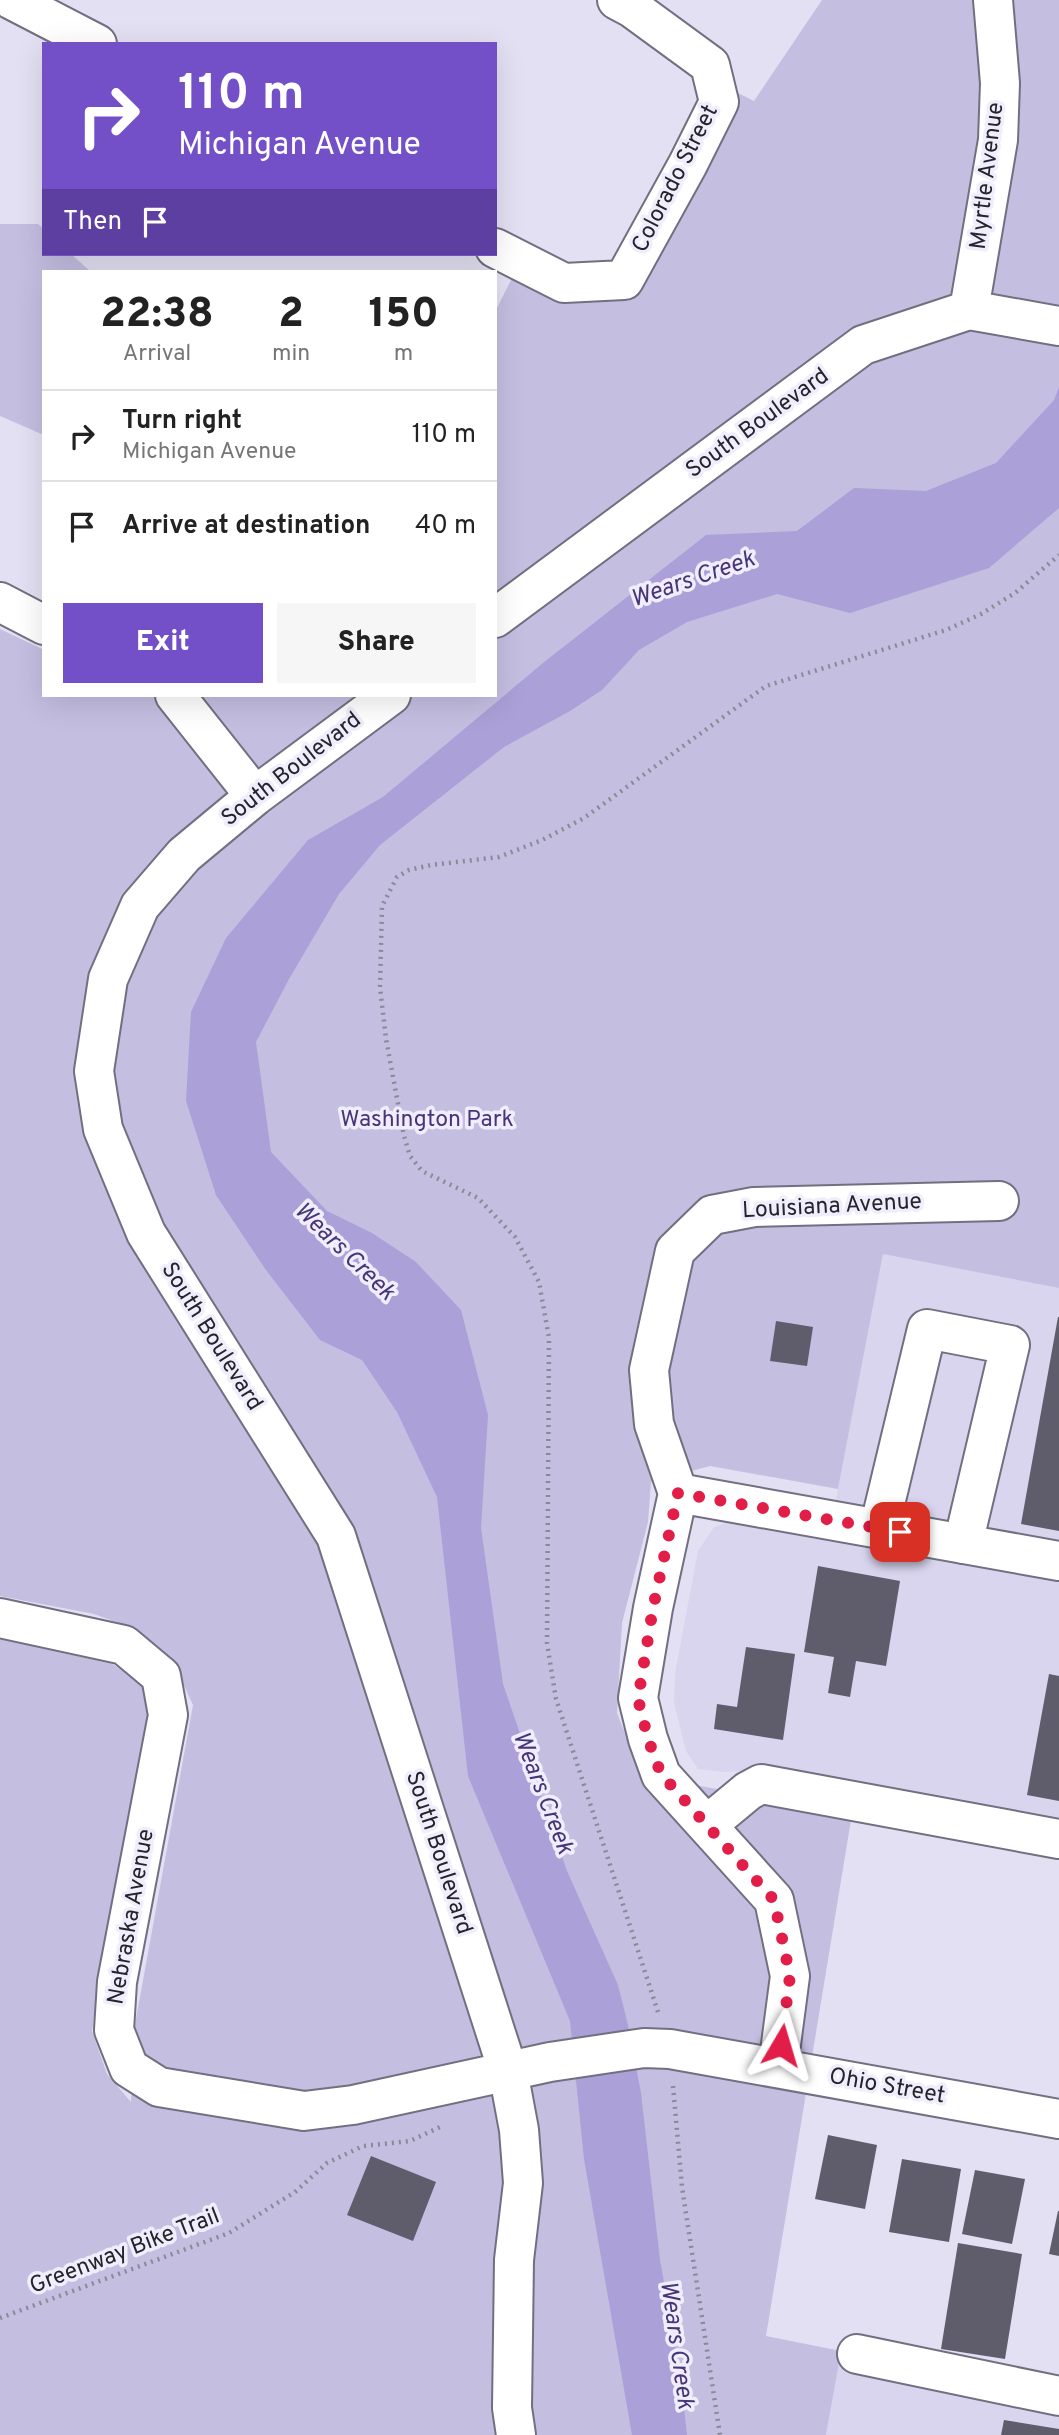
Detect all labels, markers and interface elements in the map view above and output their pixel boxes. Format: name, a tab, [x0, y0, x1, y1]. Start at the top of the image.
text: 110 m	[178, 65, 305, 127]
icon: right	[63, 70, 154, 161]
street label: Colorado Street	[626, 100, 726, 258]
street label: Myrtle Avenue	[965, 101, 1011, 251]
text: Michigan Avenue	[178, 126, 421, 166]
icon: arrive	[136, 203, 174, 241]
text: Then	[63, 206, 122, 239]
text: 22:38	[100, 289, 214, 342]
text: 2	[278, 289, 304, 342]
text: 150	[368, 289, 439, 342]
text: Arrival	[123, 340, 191, 369]
text: min	[272, 340, 310, 369]
text: m	[394, 340, 413, 369]
street label: South Boulevard	[681, 362, 835, 486]
text: Turn right	[122, 405, 242, 438]
icon: right	[63, 417, 101, 455]
text: 110 m	[412, 419, 476, 452]
text: Michigan Avenue	[122, 438, 296, 467]
icon: arrive	[63, 508, 101, 546]
text: Arrive at destination	[122, 510, 370, 543]
text: 40 m	[415, 510, 476, 543]
water label: Wears Creek	[627, 545, 760, 615]
button: Exit	[63, 603, 263, 683]
button: Share	[277, 603, 476, 683]
street label: South Boulevard	[216, 706, 368, 834]
park label: Washington Park	[340, 1106, 514, 1135]
street label: Louisiana Avenue	[741, 1188, 923, 1226]
water label: Wears Creek	[287, 1196, 401, 1308]
street label: South Boulevard	[154, 1257, 268, 1417]
pin	[870, 1502, 930, 1562]
icon: arrive	[881, 1513, 919, 1551]
water label: Wears Creek	[505, 1727, 579, 1859]
street label: South Boulevard	[398, 1768, 478, 1938]
street label: Nebraska Avenue	[102, 1827, 162, 2007]
position arrow	[744, 2008, 818, 2082]
street label: Ohio Street	[827, 2063, 947, 2111]
street label: Greenway Bike Trail	[26, 2202, 224, 2302]
water label: Wears Creek	[652, 2279, 700, 2412]

